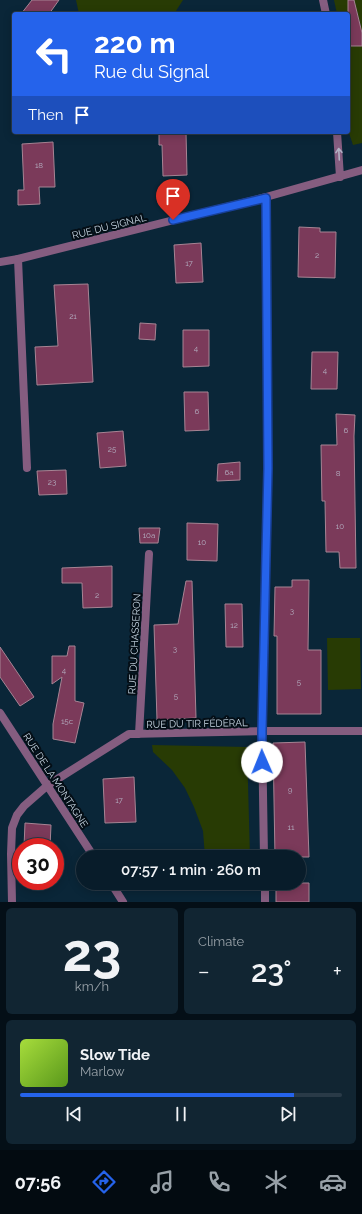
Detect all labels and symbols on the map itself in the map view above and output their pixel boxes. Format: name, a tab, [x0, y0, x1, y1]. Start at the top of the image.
one-way arrow	[335, 148, 342, 161]
house number: 18	[35, 160, 43, 170]
pin	[156, 179, 190, 220]
street label: RUE DU SIGNAL	[71, 212, 147, 241]
house number: 2	[315, 250, 319, 260]
house number: 17	[185, 258, 194, 268]
house number: 21	[69, 311, 77, 321]
house number: 4	[194, 343, 199, 353]
house number: 4	[323, 365, 328, 375]
house number: 6	[195, 406, 200, 416]
house number: 6	[344, 425, 349, 435]
house number: 25	[108, 444, 117, 454]
house number: 6a	[224, 467, 234, 477]
house number: 8	[336, 468, 341, 478]
house number: 23	[48, 477, 56, 487]
house number: 10	[336, 521, 344, 531]
house number: 10a	[143, 530, 155, 540]
house number: 10	[198, 537, 206, 547]
house number: 2	[95, 590, 99, 600]
street label: RUE DU CHASSERON	[126, 593, 143, 695]
house number: 3	[290, 606, 294, 616]
house number: 12	[230, 620, 238, 630]
house number: 3	[173, 644, 177, 654]
house number: 4	[62, 665, 67, 675]
house number: 5	[297, 677, 302, 687]
house number: 5	[174, 691, 179, 701]
house number: 15c	[61, 716, 74, 726]
street label: RUE DU TIR FÉDÉRAL	[146, 717, 248, 730]
street label: RUE DE LA MONTAGNE	[21, 731, 90, 829]
position arrow	[241, 741, 283, 783]
house number: 9	[288, 785, 293, 795]
house number: 17	[115, 795, 124, 805]
house number: 11	[288, 822, 295, 832]
speed limit sign: 30	[12, 838, 64, 890]

